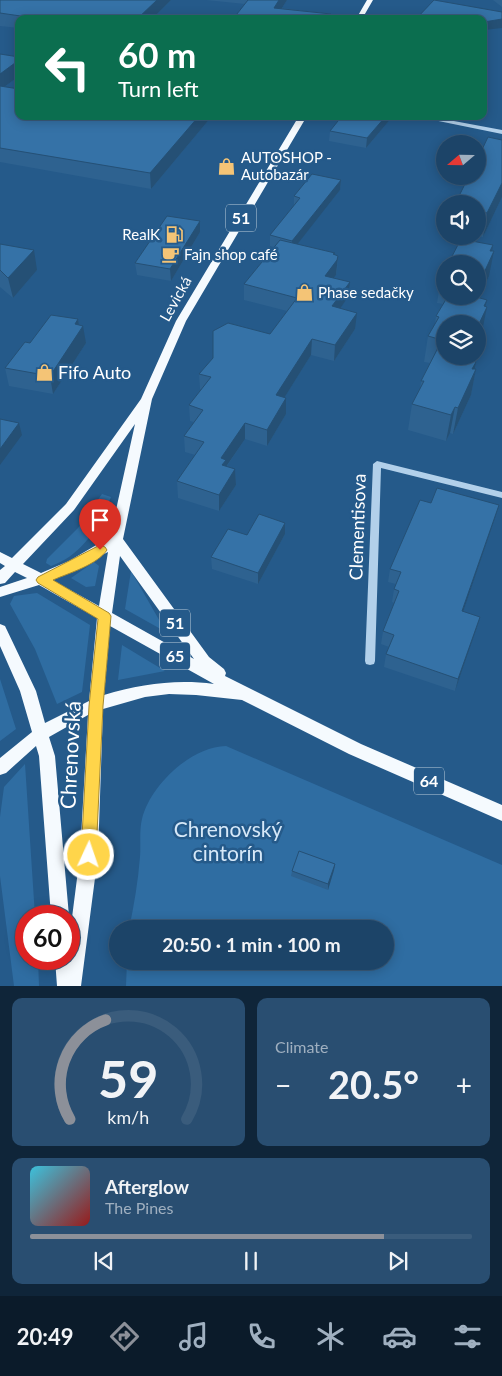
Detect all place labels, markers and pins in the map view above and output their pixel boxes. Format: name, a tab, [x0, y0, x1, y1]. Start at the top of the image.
place label: AUTOSHOP - Autobazár	[241, 148, 332, 183]
shop icon: AUTOSHOP - Autobazár	[217, 157, 237, 177]
place label: RealK	[122, 225, 160, 243]
fuel station icon: RealK	[164, 225, 184, 245]
cafe icon: Fajn shop café	[160, 245, 180, 265]
place label: Fajn shop café	[184, 245, 278, 263]
shop icon: Phase sedačky	[294, 283, 314, 303]
place label: Phase sedačky	[318, 283, 414, 301]
place label: Fifo Auto	[58, 361, 131, 383]
shop icon: Fifo Auto	[34, 363, 54, 383]
pin	[79, 499, 121, 550]

